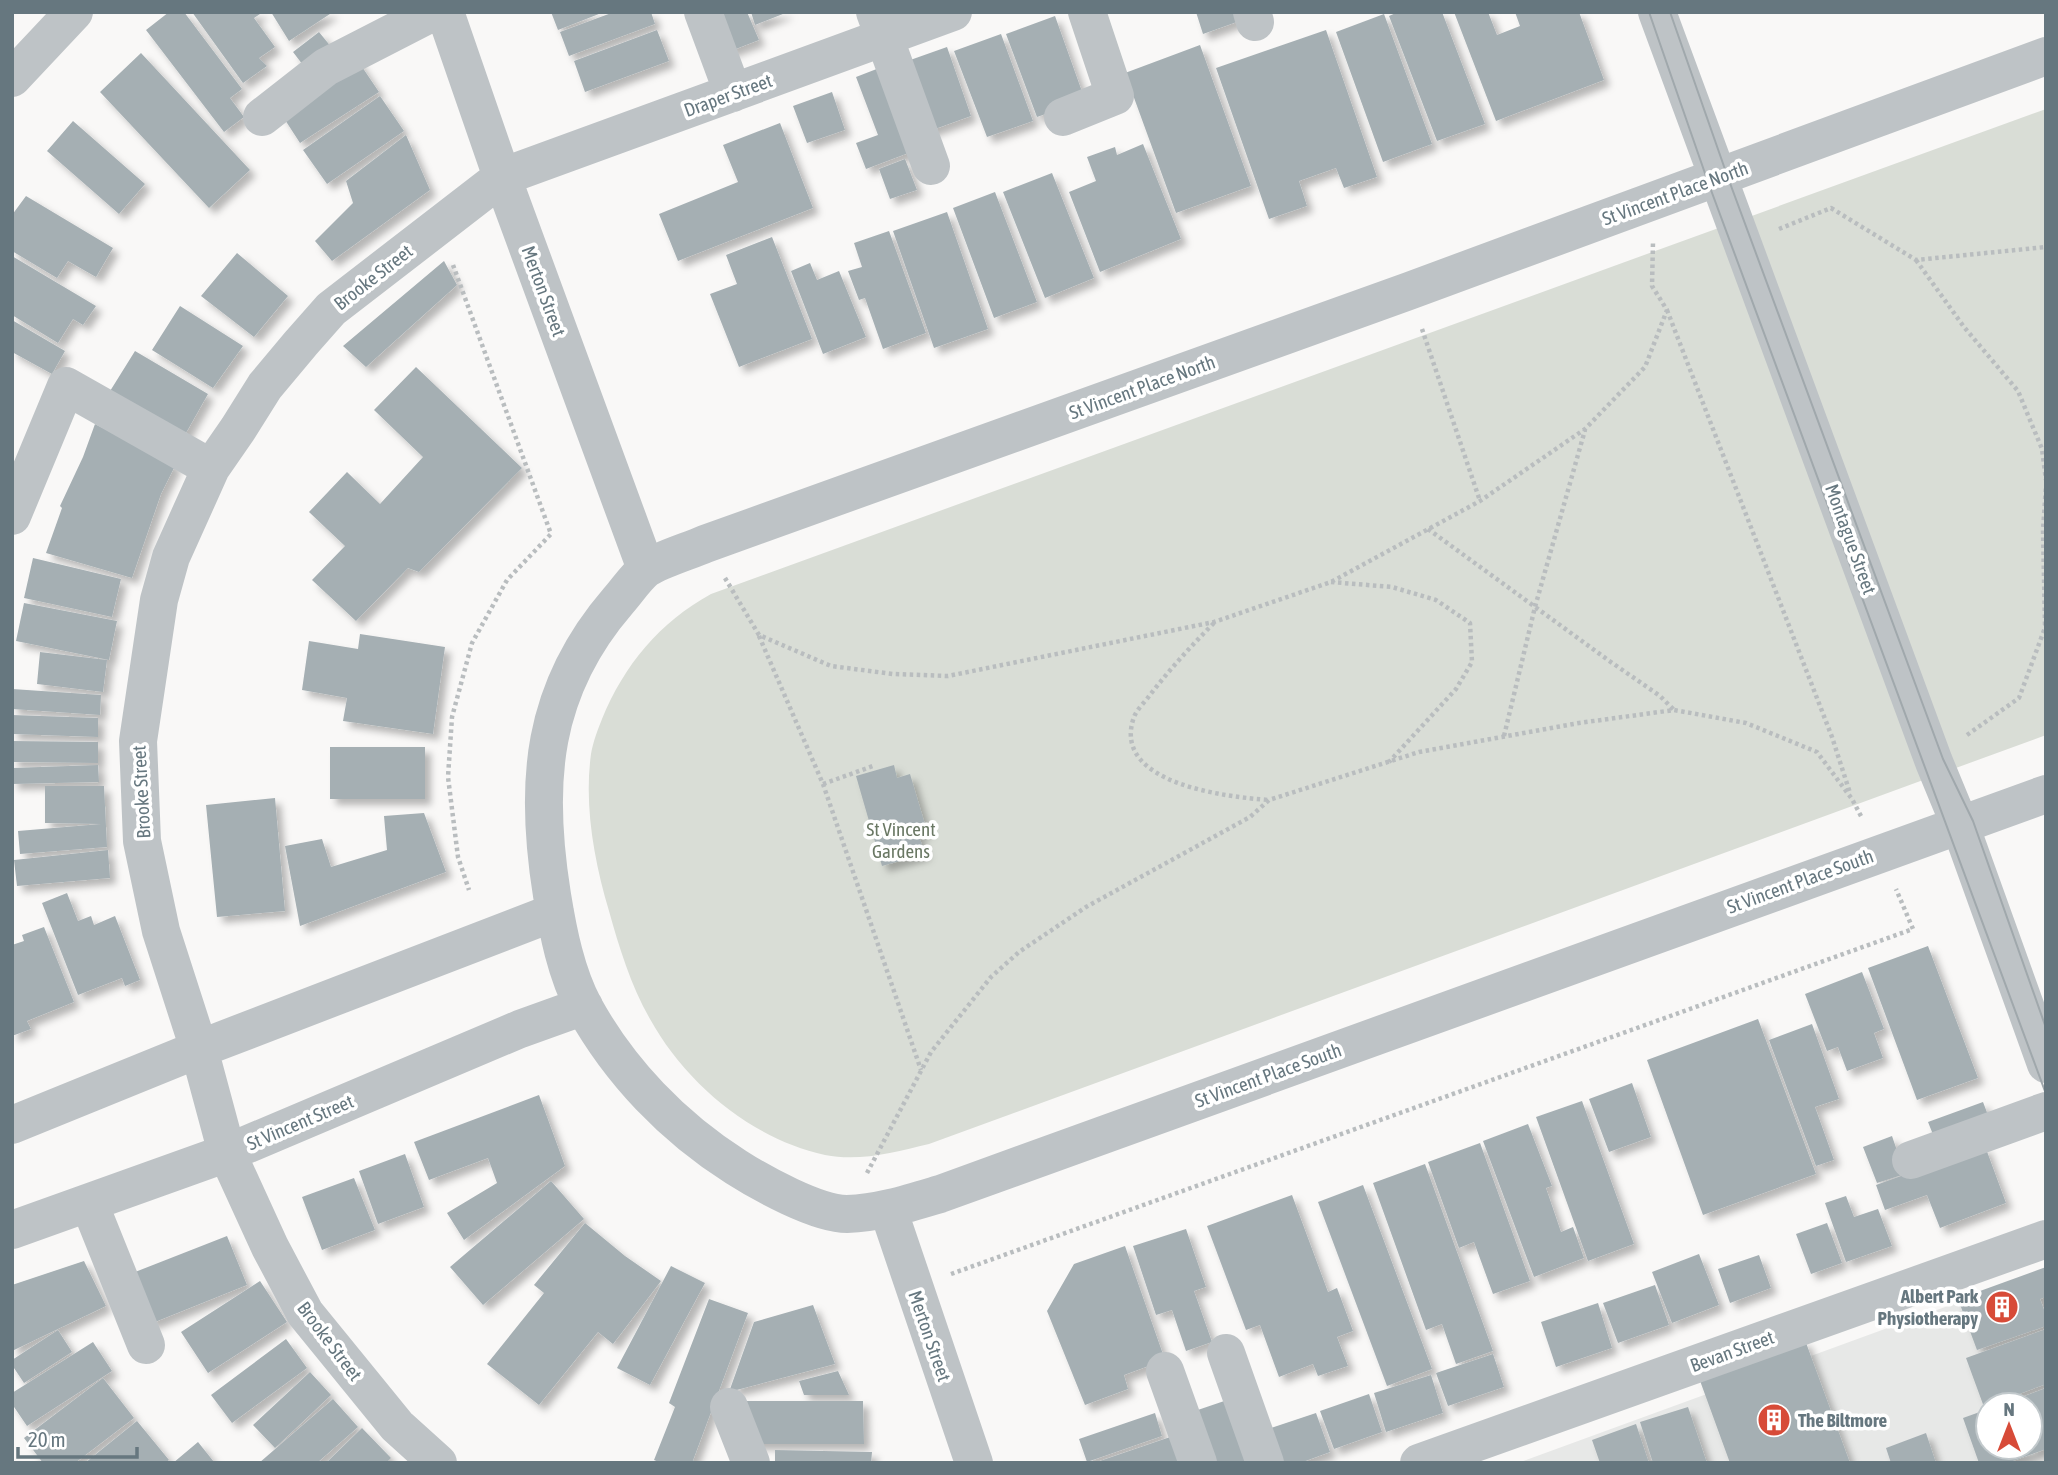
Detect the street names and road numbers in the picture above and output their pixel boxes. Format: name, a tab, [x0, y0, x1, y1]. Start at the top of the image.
street label: Draper Street	[681, 69, 775, 121]
street label: St Vincent Place North	[1599, 156, 1751, 230]
street label: Brooke Street	[329, 240, 417, 314]
street label: Merton Street	[518, 243, 570, 339]
street label: St Vincent Place North	[1066, 350, 1218, 424]
street label: Montague Street	[1821, 481, 1881, 597]
street label: Brooke Street	[128, 745, 154, 839]
street label: St Vincent Place South	[1724, 844, 1876, 918]
street label: St Vincent Place South	[1192, 1038, 1344, 1112]
street label: St Vincent Street	[243, 1090, 357, 1154]
street label: Merton Street	[904, 1288, 956, 1384]
street label: Brooke Street	[293, 1297, 367, 1385]
street label: Bevan Street	[1687, 1326, 1777, 1376]

